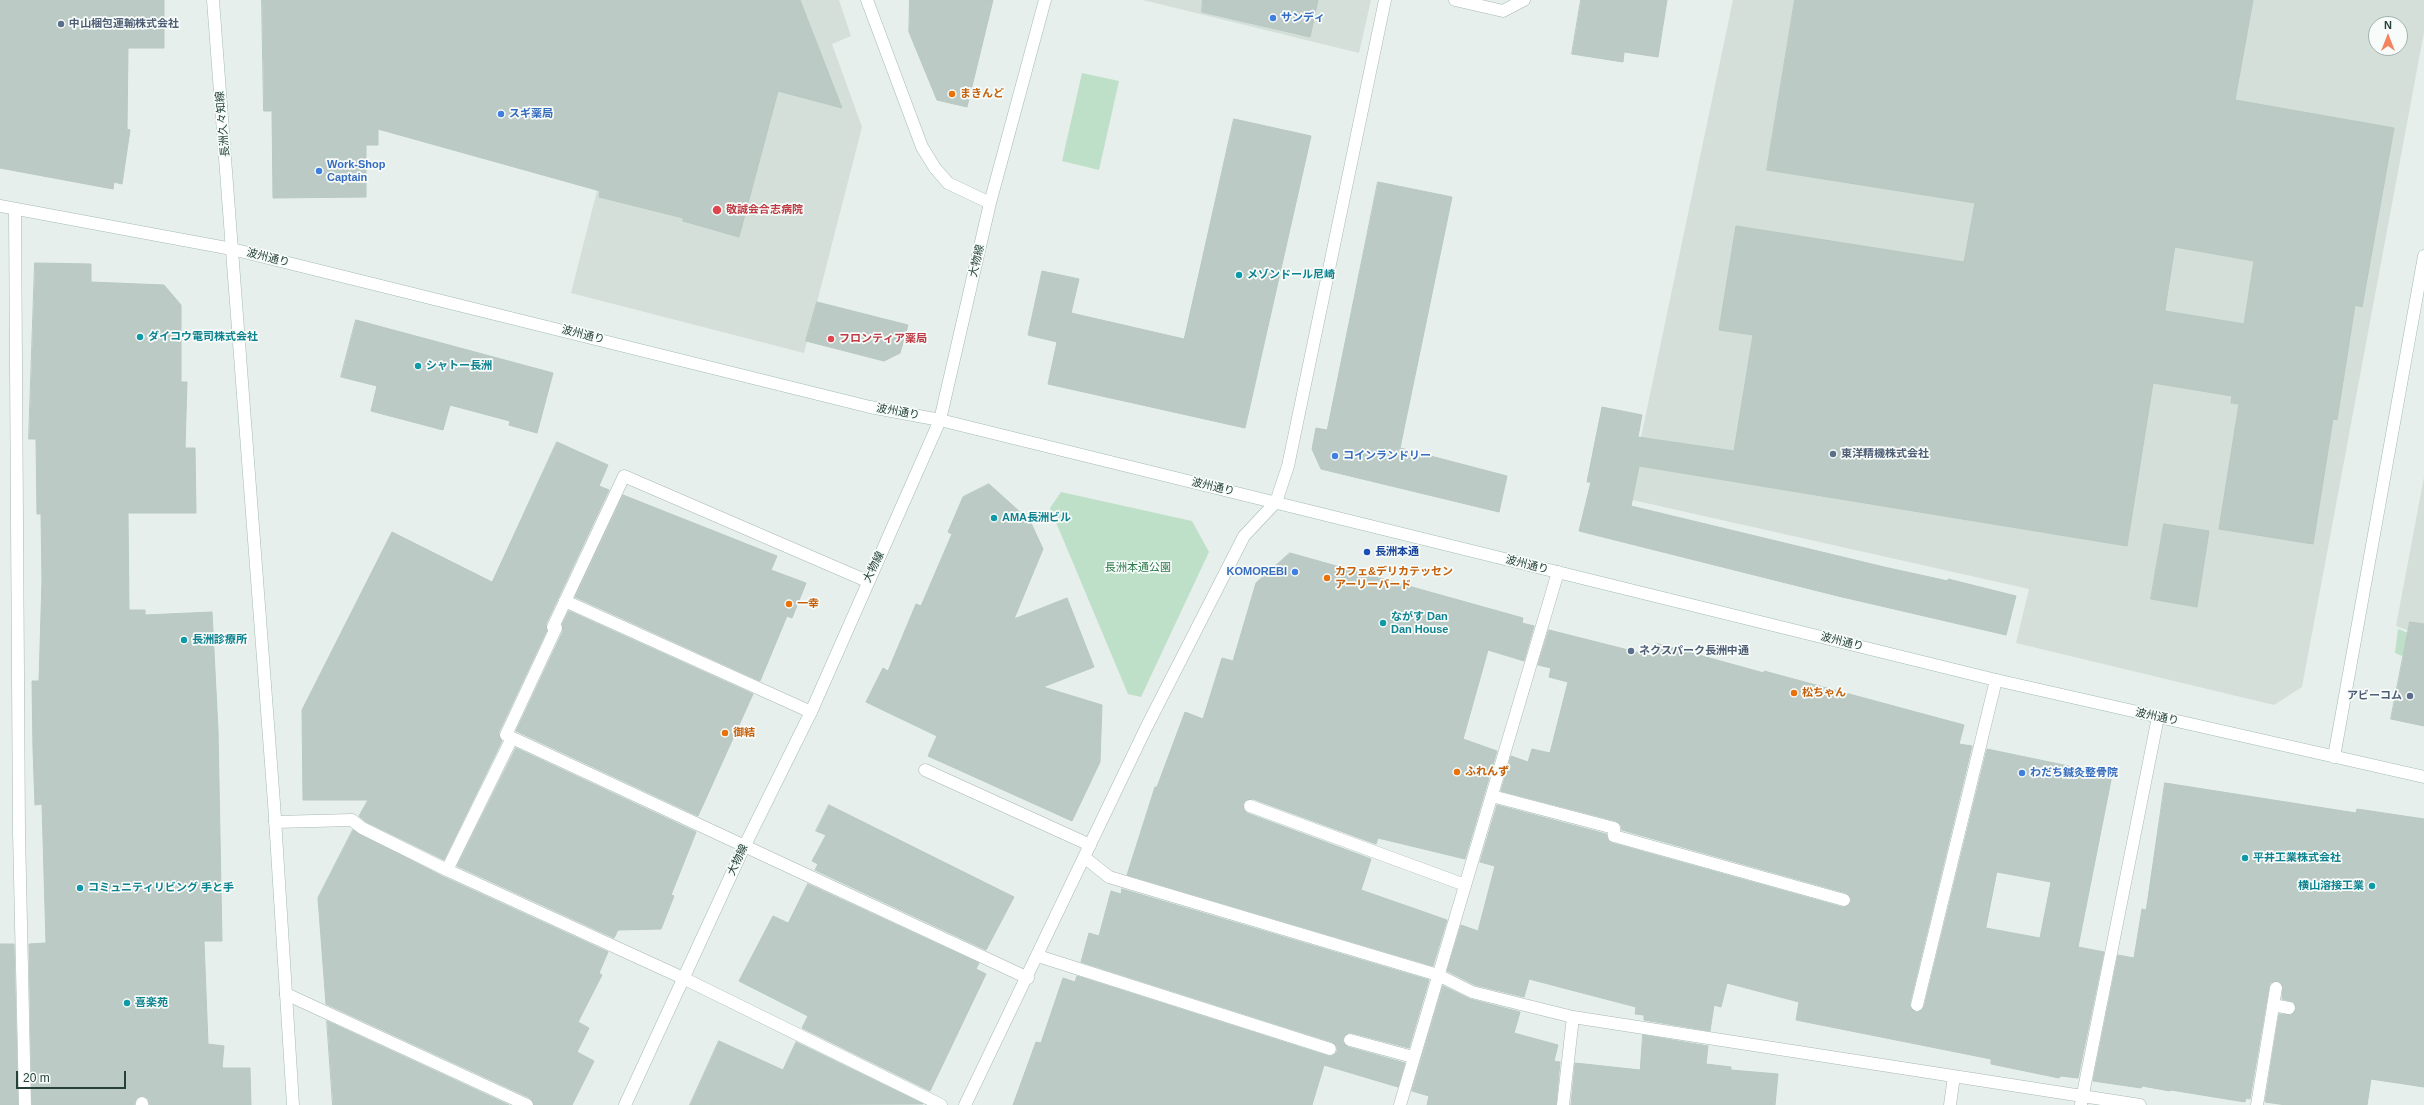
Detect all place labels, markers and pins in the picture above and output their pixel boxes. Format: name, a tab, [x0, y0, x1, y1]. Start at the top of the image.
place label: サンディ	[1281, 11, 1325, 25]
marker: サンディ	[1268, 13, 1278, 23]
place label: 中山梱包運輸株式会社	[69, 17, 179, 31]
marker: 中山梱包運輸株式会社	[56, 19, 66, 29]
place label: まきんど	[960, 87, 1004, 101]
marker: まきんど	[947, 89, 957, 99]
place label: スギ薬局	[509, 107, 553, 121]
marker: スギ薬局	[496, 109, 506, 119]
place label: Work-Shop Captain	[327, 158, 385, 184]
marker: Work-Shop Captain	[314, 166, 324, 176]
place label: 敬誠会合志病院	[726, 203, 803, 217]
marker: 敬誠会合志病院	[711, 204, 723, 216]
place label: メゾンドール尼崎	[1247, 268, 1335, 282]
marker: メゾンドール尼崎	[1234, 270, 1244, 280]
place label: ダイコウ電司株式会社	[148, 330, 258, 344]
marker: ダイコウ電司株式会社	[135, 332, 145, 342]
place label: フロンティア薬局	[839, 332, 927, 346]
marker: フロンティア薬局	[826, 334, 836, 344]
place label: シャトー長洲	[426, 359, 492, 373]
marker: シャトー長洲	[413, 361, 423, 371]
place label: 東洋精機株式会社	[1841, 447, 1929, 461]
place label: コインランドリー	[1343, 449, 1431, 463]
marker: 東洋精機株式会社	[1828, 449, 1838, 459]
marker: コインランドリー	[1330, 451, 1340, 461]
place label: AMA長洲ビル	[1002, 511, 1071, 525]
marker: AMA長洲ビル	[989, 513, 999, 523]
place label: 長洲本通	[1375, 545, 1419, 559]
marker: 長洲本通	[1362, 547, 1372, 557]
place label: KOMOREBI	[1226, 565, 1287, 579]
place label: カフェ&デリカテッセン アーリーバード	[1335, 565, 1453, 591]
marker: KOMOREBI	[1290, 567, 1300, 577]
marker: カフェ&デリカテッセン アーリーバード	[1322, 573, 1332, 583]
place label: 一幸	[797, 597, 819, 611]
marker: 一幸	[784, 599, 794, 609]
place label: ながす Dan Dan House	[1391, 610, 1448, 636]
marker: ながす Dan Dan House	[1378, 618, 1388, 628]
place label: 長洲診療所	[192, 633, 247, 647]
marker: 長洲診療所	[179, 635, 189, 645]
place label: ネクスパーク長洲中通	[1639, 644, 1749, 658]
marker: ネクスパーク長洲中通	[1626, 646, 1636, 656]
place label: 松ちゃん	[1802, 686, 1846, 700]
marker: 松ちゃん	[1789, 688, 1799, 698]
place label: アビーコム	[2347, 689, 2402, 703]
marker: アビーコム	[2405, 691, 2415, 701]
place label: 御結	[733, 726, 755, 740]
marker: 御結	[720, 728, 730, 738]
place label: ふれんず	[1465, 765, 1509, 779]
place label: わだち鍼灸整骨院	[2030, 766, 2118, 780]
marker: ふれんず	[1452, 767, 1462, 777]
marker: わだち鍼灸整骨院	[2017, 768, 2027, 778]
place label: 平井工業株式会社	[2253, 851, 2341, 865]
marker: 平井工業株式会社	[2240, 853, 2250, 863]
place label: 横山溶接工業	[2298, 879, 2364, 893]
place label: コミュニティリビング 手と手	[88, 881, 234, 895]
marker: 横山溶接工業	[2367, 881, 2377, 891]
marker: コミュニティリビング 手と手	[75, 883, 85, 893]
place label: 喜楽苑	[135, 996, 168, 1010]
marker: 喜楽苑	[122, 998, 132, 1008]

